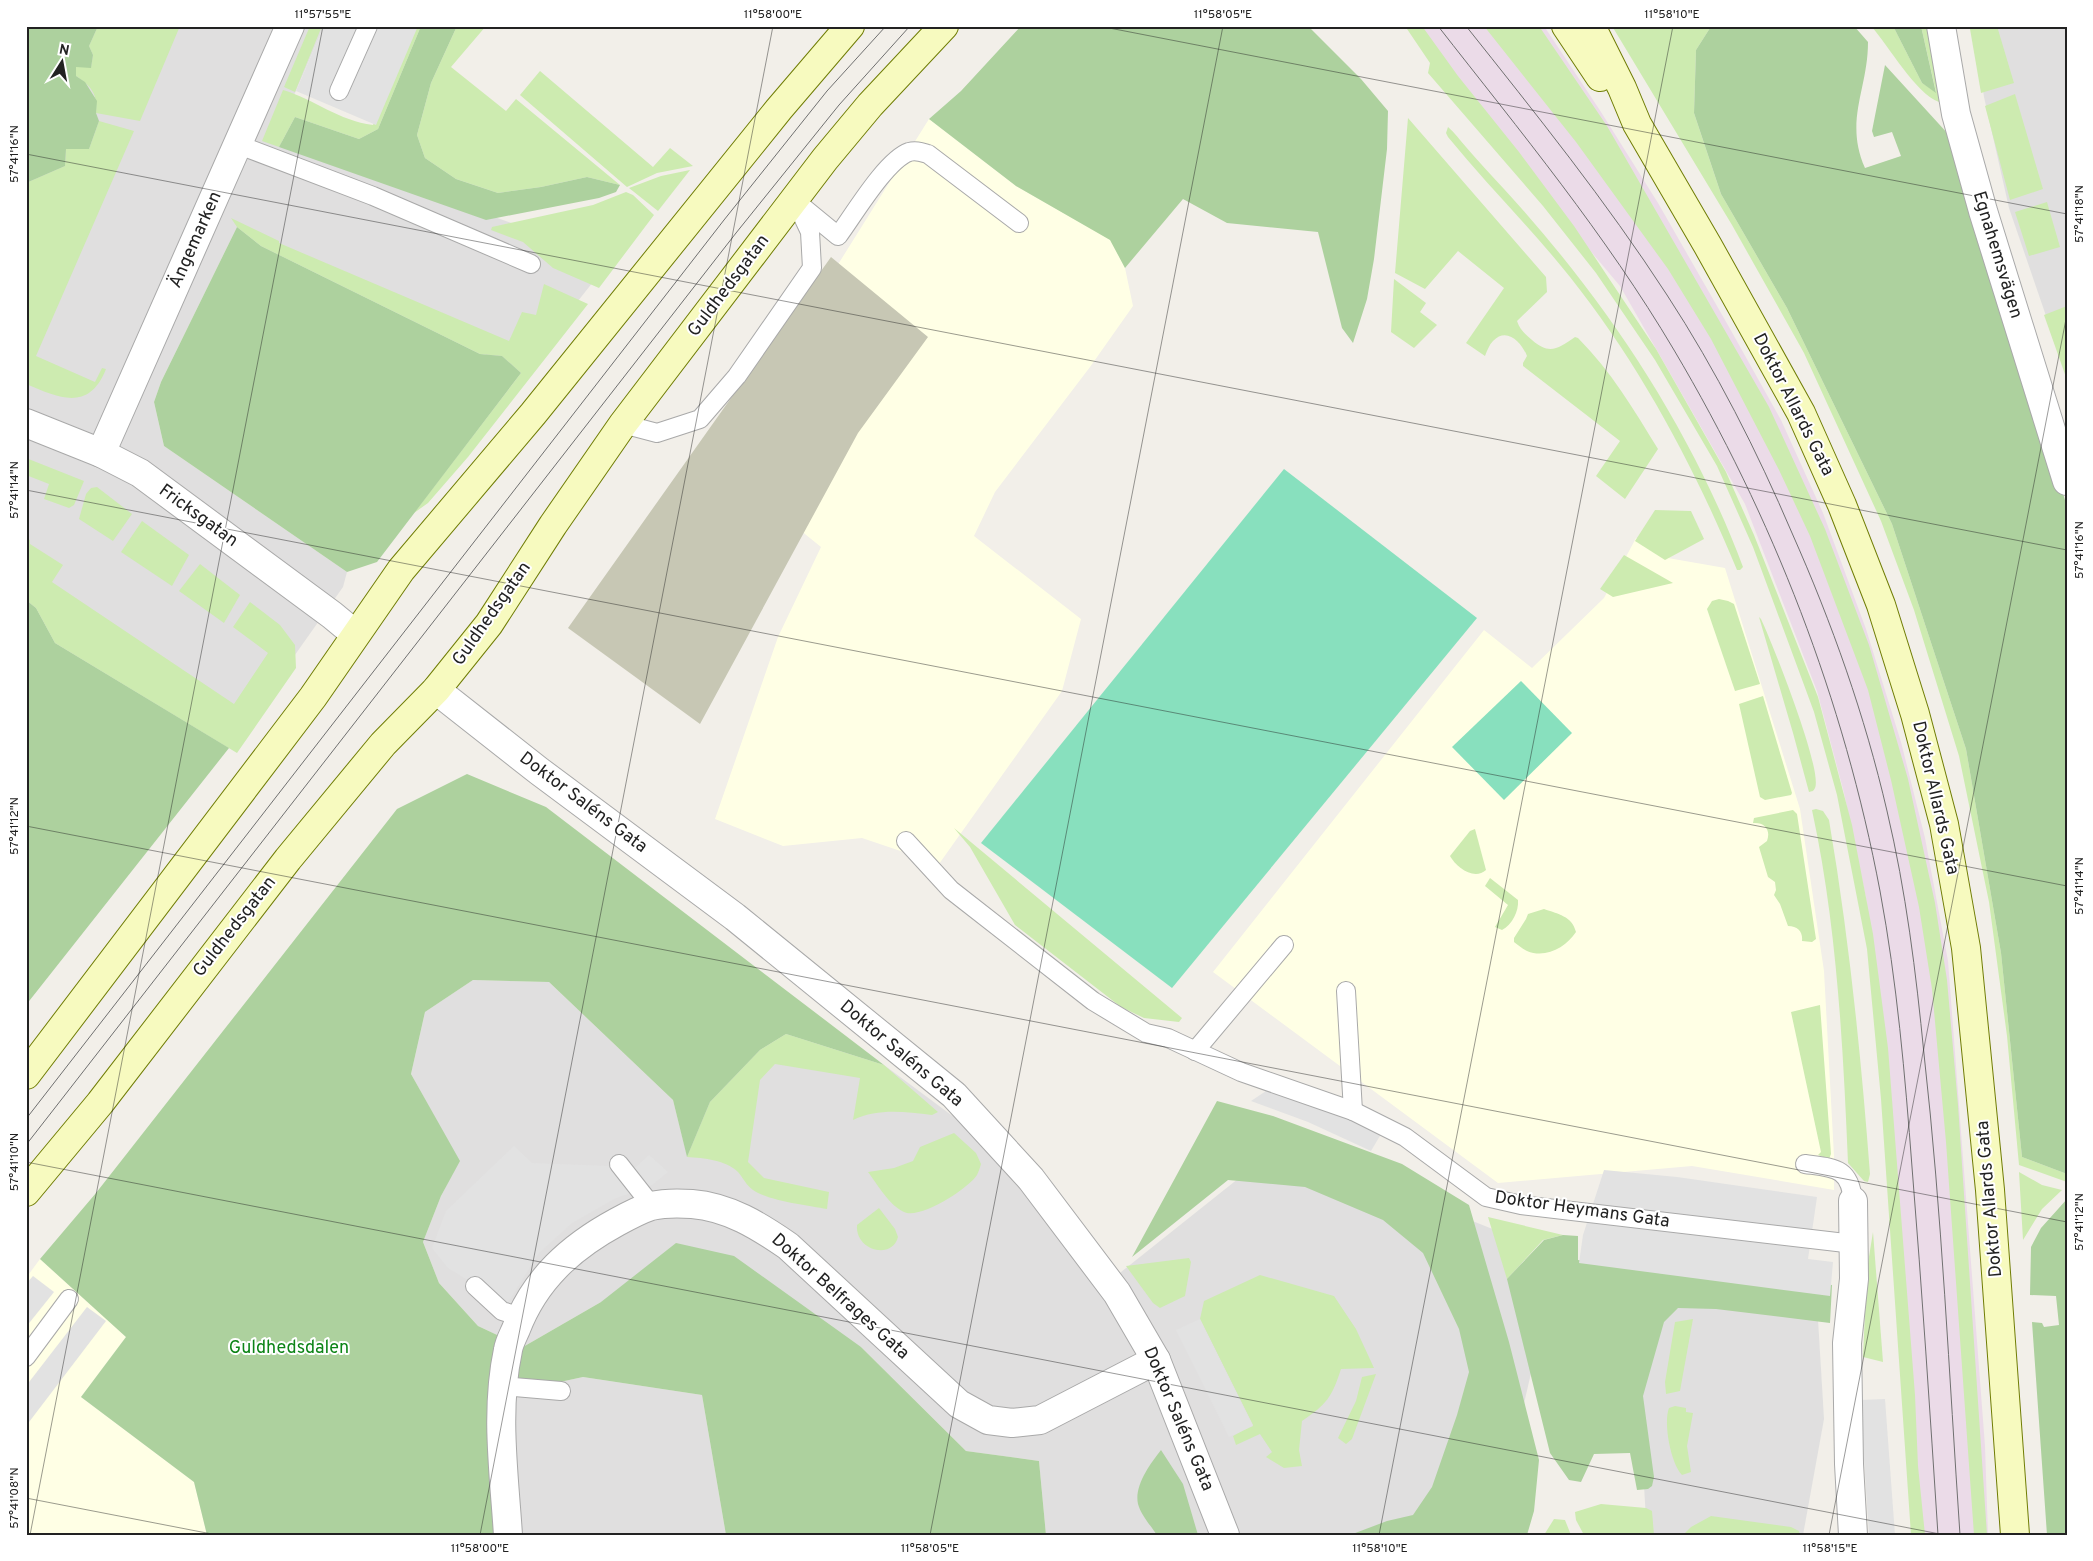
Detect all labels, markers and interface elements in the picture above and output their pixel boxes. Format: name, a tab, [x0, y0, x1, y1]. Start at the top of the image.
text: 11°57'55"E	[295, 7, 351, 23]
text: 11°58'00"E	[744, 7, 802, 23]
text: 11°58'05"E	[1194, 7, 1252, 23]
text: 11°58'10"E	[1644, 7, 1700, 23]
north arrow	[38, 38, 88, 88]
text: N	[58, 41, 71, 60]
text: 57°41'16"N	[7, 125, 23, 183]
text: 57°41'18"N	[2072, 185, 2088, 243]
street label: Ängemarken	[163, 187, 228, 292]
street label: Egnahemsvägen	[1967, 188, 2027, 322]
street label: Guldhedsgatan	[683, 230, 775, 342]
street label: Doktor Allards Gata	[1747, 330, 1839, 480]
text: 57°41'14"N	[7, 461, 23, 519]
street label: Fricksgatan	[154, 479, 242, 553]
text: 57°41'16"N	[2072, 521, 2088, 579]
street label: Guldhedsgatan	[448, 557, 536, 671]
street label: Doktor Allards Gata	[1906, 719, 1964, 877]
street label: Doktor Saléns Gata	[514, 747, 652, 859]
text: 57°41'12"N	[7, 797, 23, 855]
text: 57°41'14"N	[2072, 857, 2088, 915]
street label: Guldhedsgatan	[188, 872, 282, 982]
street label: Doktor Saléns Gata	[834, 996, 968, 1112]
street label: Doktor Allards Gata	[1972, 1120, 2008, 1278]
text: 57°41'10"N	[7, 1133, 23, 1191]
street label: Doktor Heymans Gata	[1493, 1186, 1671, 1234]
text: 57°41'12"N	[2072, 1193, 2088, 1251]
street label: Doktor Belfrages Gata	[766, 1229, 914, 1365]
park label: Guldhedsdalen	[229, 1337, 349, 1360]
street label: Doktor Saléns Gata	[1137, 1343, 1219, 1495]
text: 57°41'08"N	[7, 1467, 23, 1529]
text: 11°58'00"E	[451, 1541, 509, 1557]
text: 11°58'05"E	[901, 1541, 959, 1557]
text: 11°58'10"E	[1352, 1541, 1408, 1557]
text: 11°58'15"E	[1802, 1541, 1858, 1557]

